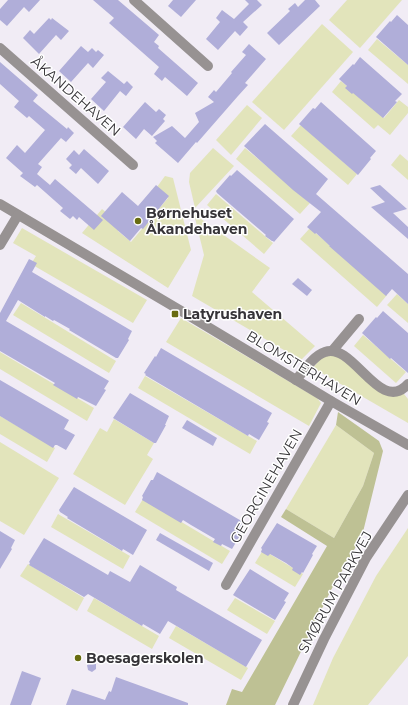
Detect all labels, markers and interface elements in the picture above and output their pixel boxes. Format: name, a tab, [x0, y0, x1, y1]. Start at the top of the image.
street label: ÅKANDEHAVEN	[27, 51, 125, 140]
place label: Børnehuset Åkandehaven	[145, 204, 248, 238]
marker: Børnehuset Åkandehaven	[133, 216, 143, 226]
place label: Latyrushaven	[183, 305, 282, 323]
marker: Latyrushaven	[170, 309, 180, 319]
street label: BLOMSTERHAVEN	[243, 327, 365, 409]
street label: GEORGINEHAVEN	[226, 426, 306, 546]
street label: SMØRUM PARKVEJ	[294, 528, 376, 656]
place label: Boesagerskolen	[86, 649, 204, 667]
marker: Boesagerskolen	[73, 653, 83, 663]

